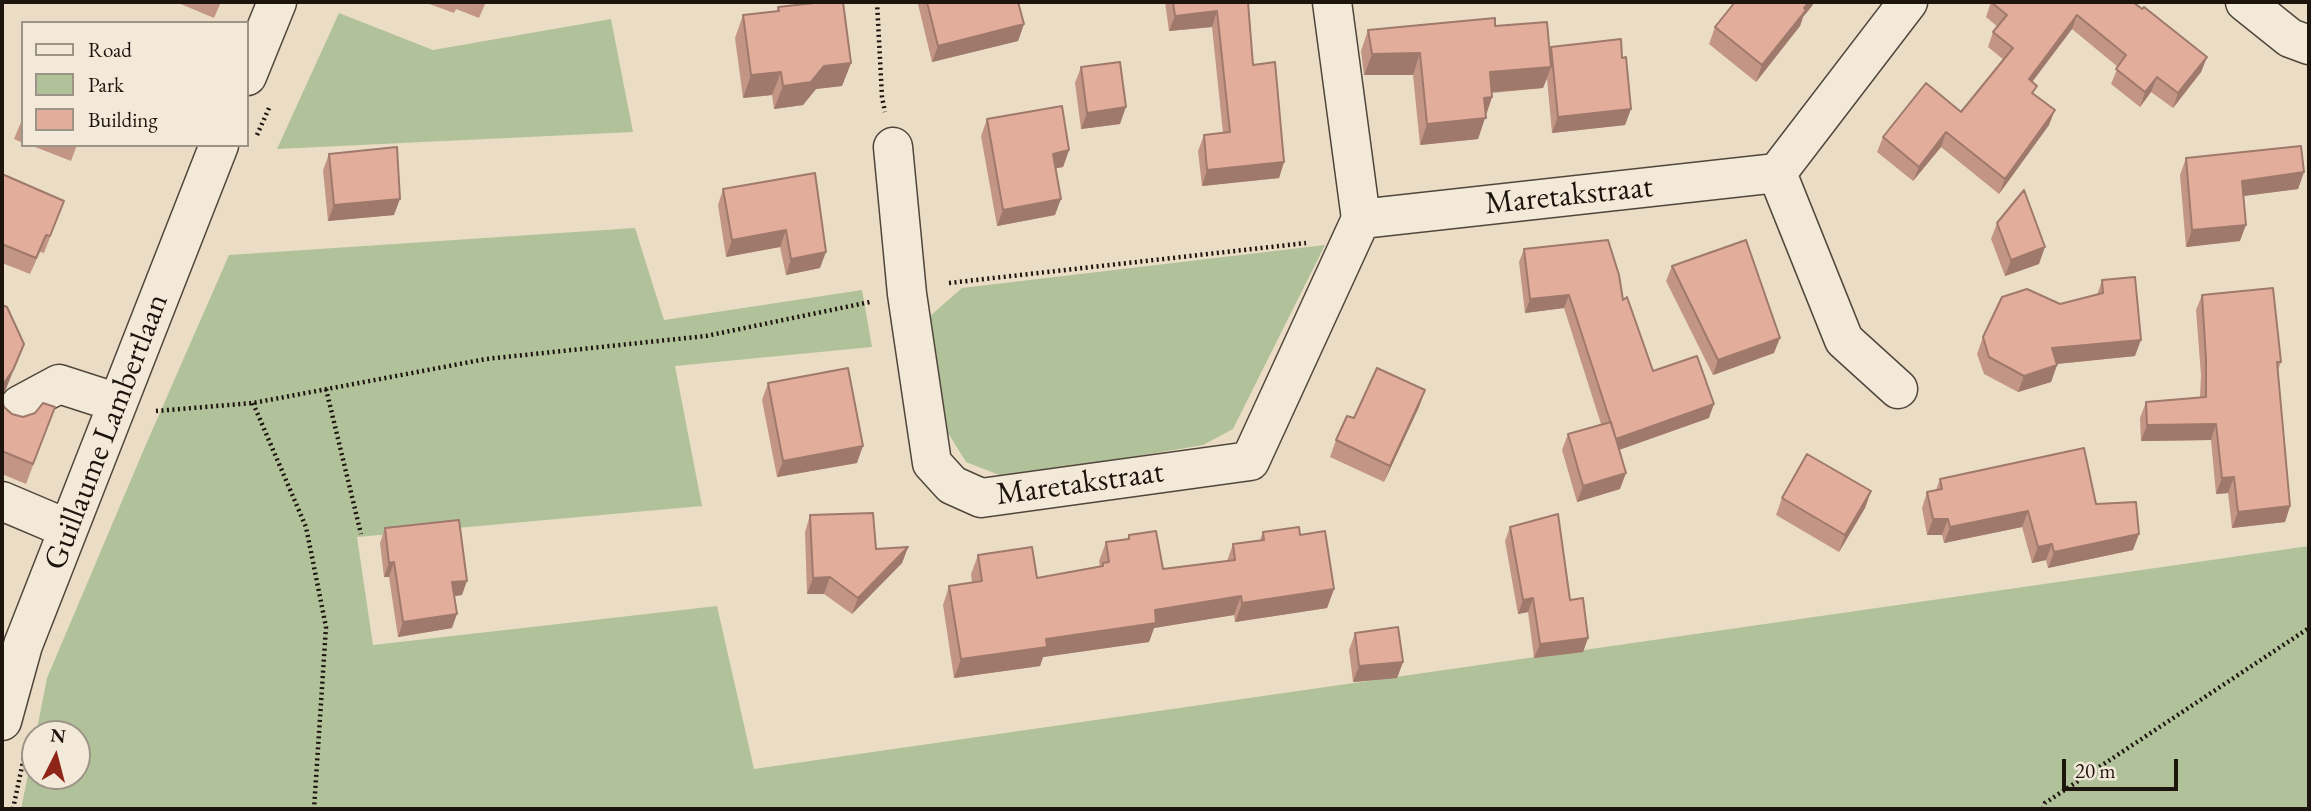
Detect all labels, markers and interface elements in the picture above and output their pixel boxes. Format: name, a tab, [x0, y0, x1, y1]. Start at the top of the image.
legend	[21, 21, 248, 147]
text: Road	[88, 36, 132, 63]
text: Park	[88, 71, 124, 98]
text: Building	[88, 106, 158, 133]
street label: Maretakstraat	[1483, 168, 1655, 224]
street label: Guillaume Lambertlaan	[37, 288, 177, 576]
street label: Maretakstraat	[994, 453, 1166, 515]
north arrow	[21, 720, 91, 790]
text: N	[49, 722, 67, 749]
scale bar	[2066, 744, 2182, 788]
text: 20 m	[2075, 757, 2116, 784]

